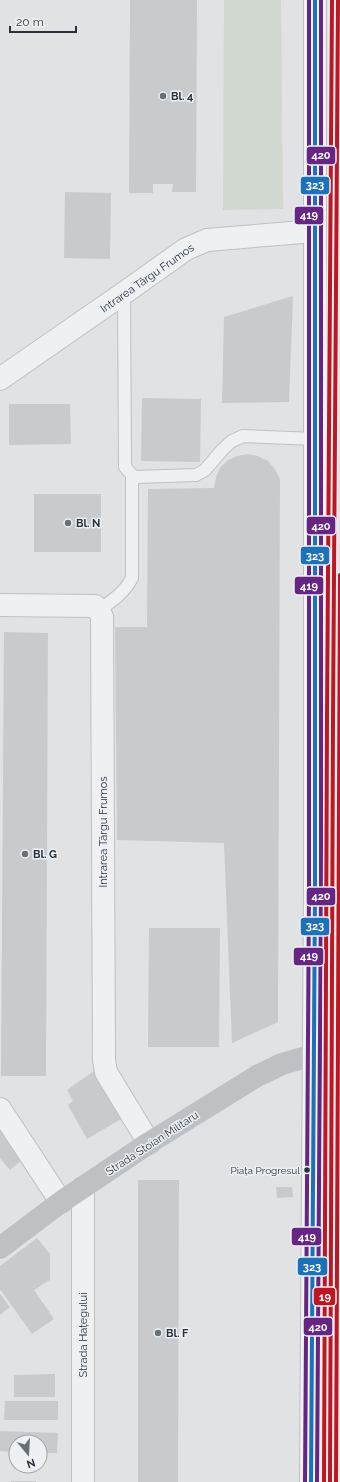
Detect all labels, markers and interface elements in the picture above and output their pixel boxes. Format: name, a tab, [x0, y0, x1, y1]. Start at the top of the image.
scale bar	[10, 8, 76, 34]
text: 20 m	[16, 15, 44, 29]
place label: Bl. 4	[171, 90, 193, 103]
marker: Bl. 4	[158, 91, 168, 101]
line badge: 420	[306, 146, 336, 165]
text: 420	[311, 149, 331, 162]
line badge: 323	[300, 176, 330, 195]
text: 323	[306, 179, 324, 192]
line badge: 419	[294, 206, 324, 225]
text: 419	[300, 209, 319, 222]
street label: Intrarea Târgu Frumos	[98, 241, 196, 316]
line badge: 420	[306, 516, 336, 535]
place label: Bl. N	[76, 517, 100, 530]
marker: Bl. N	[63, 518, 73, 528]
text: 420	[311, 520, 331, 533]
line badge: 323	[300, 546, 330, 565]
text: 323	[306, 550, 324, 563]
line badge: 419	[294, 576, 324, 595]
text: 419	[300, 580, 319, 593]
street label: Intrarea Târgu Frumos	[97, 776, 110, 888]
place label: Bl. G	[33, 848, 57, 861]
marker: Bl. G	[20, 849, 30, 859]
line badge: 420	[306, 887, 336, 906]
text: 420	[311, 890, 331, 903]
line badge: 323	[300, 917, 330, 936]
text: 323	[306, 920, 324, 933]
line badge: 419	[293, 947, 324, 966]
text: 419	[300, 950, 319, 963]
street label: Strada Stoian Militaru	[104, 1109, 201, 1178]
place label: Piața Progresul	[230, 1165, 300, 1176]
marker: Piața Progresul	[302, 1165, 312, 1175]
line badge: 419	[291, 1227, 322, 1246]
text: 419	[298, 1231, 317, 1244]
line badge: 323	[297, 1257, 328, 1276]
text: 323	[303, 1261, 321, 1274]
line badge: 19	[313, 1287, 336, 1306]
text: 19	[319, 1291, 331, 1304]
street label: Strada Hațegului	[77, 1292, 90, 1378]
line badge: 420	[303, 1317, 333, 1336]
text: 420	[308, 1321, 328, 1334]
place label: Bl. F	[166, 1327, 189, 1340]
marker: Bl. F	[153, 1328, 163, 1338]
north arrow	[8, 1434, 48, 1474]
text: N	[25, 1456, 37, 1471]

